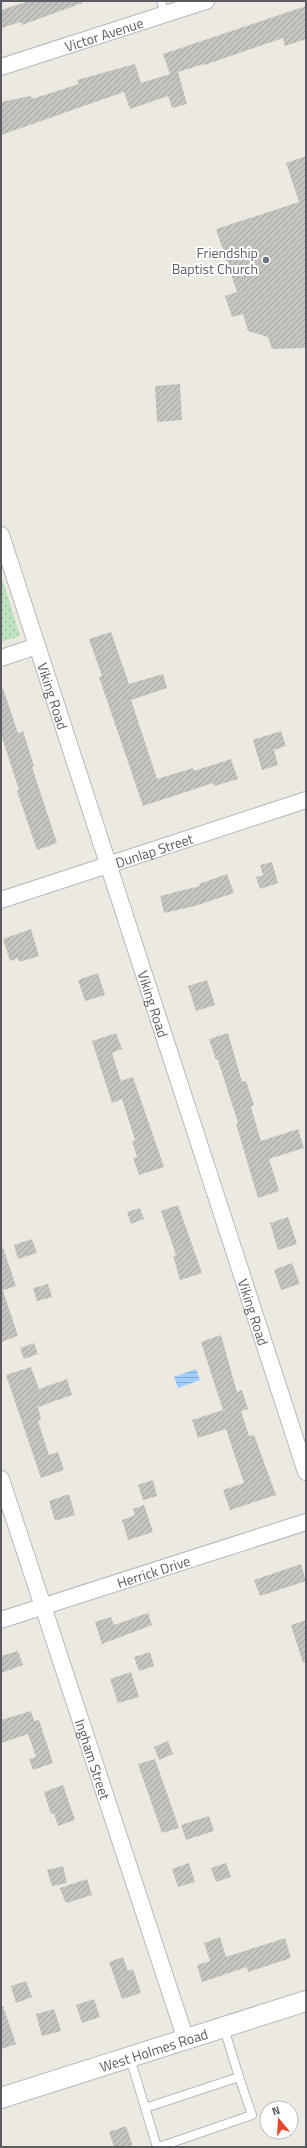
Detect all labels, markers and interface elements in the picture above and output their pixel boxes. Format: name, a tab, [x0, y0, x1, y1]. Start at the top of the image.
street label: Victor Avenue	[62, 11, 146, 56]
place label: Friendship Baptist Church	[172, 242, 258, 279]
marker: Friendship Baptist Church	[261, 255, 271, 265]
street label: Viking Road	[33, 660, 74, 732]
street label: Dunlap Street	[112, 827, 196, 872]
street label: Viking Road	[133, 968, 174, 1040]
street label: Viking Road	[233, 1276, 275, 1348]
street label: Herrick Drive	[114, 1549, 193, 1593]
street label: Ingham Street	[70, 1716, 116, 1802]
street label: West Holmes Road	[97, 2022, 210, 2077]
north arrow	[259, 2100, 299, 2140]
text: N	[270, 2102, 282, 2119]

